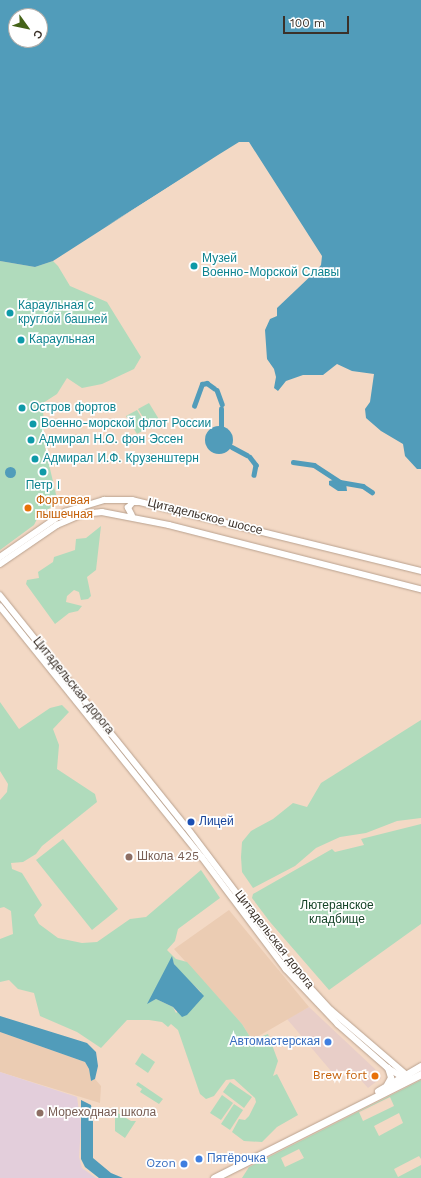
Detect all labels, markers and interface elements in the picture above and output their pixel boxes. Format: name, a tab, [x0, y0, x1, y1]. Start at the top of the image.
north arrow	[8, 8, 48, 48]
scale bar	[285, 8, 351, 34]
text: 100 m	[290, 16, 325, 30]
text: С	[30, 27, 45, 41]
place label: Музей Военно-Морской Славы	[202, 252, 339, 280]
marker: Музей Военно-Морской Славы	[189, 261, 199, 271]
place label: Караульная с круглой башней	[18, 299, 107, 327]
marker: Караульная с круглой башней	[5, 308, 15, 318]
place label: Караульная	[29, 333, 95, 347]
marker: Караульная	[16, 335, 26, 345]
place label: Остров фортов	[30, 401, 116, 415]
marker: Остров фортов	[17, 403, 27, 413]
place label: Военно-морской флот России	[41, 417, 211, 431]
marker: Военно-морской флот России	[28, 419, 38, 429]
place label: Адмирал Н.О. фон Эссен	[39, 433, 183, 447]
marker: Адмирал Н.О. фон Эссен	[26, 435, 36, 445]
place label: Адмирал И.Ф. Крузенштерн	[43, 452, 199, 466]
marker: Адмирал И.Ф. Крузенштерн	[30, 454, 40, 464]
marker: Петр I	[38, 467, 48, 477]
place label: Петр I	[26, 479, 60, 493]
place label: Фортовая пышечная	[36, 494, 93, 522]
street label: Цитадельское шоссе	[146, 496, 264, 538]
marker: Фортовая пышечная	[23, 503, 33, 513]
street label: Цитадельская дорога	[29, 635, 117, 737]
place label: Лицей	[199, 815, 234, 829]
marker: Лицей	[186, 817, 196, 827]
place label: Школа 425	[137, 850, 199, 864]
marker: Школа 425	[124, 852, 134, 862]
street label: Цитадельская дорога	[231, 888, 317, 992]
park label: Лютеранское кладбище	[300, 899, 374, 927]
place label: Автомастерская	[230, 1035, 320, 1049]
marker: Автомастерская	[323, 1037, 333, 1047]
place label: Brew fort	[312, 1069, 367, 1083]
marker: Brew fort	[370, 1071, 380, 1081]
place label: Мореходная школа	[48, 1106, 156, 1120]
marker: Мореходная школа	[35, 1108, 45, 1118]
place label: Пятёрочка	[207, 1152, 266, 1166]
marker: Пятёрочка	[194, 1154, 204, 1164]
place label: Ozon	[146, 1157, 176, 1171]
marker: Ozon	[179, 1159, 189, 1169]

